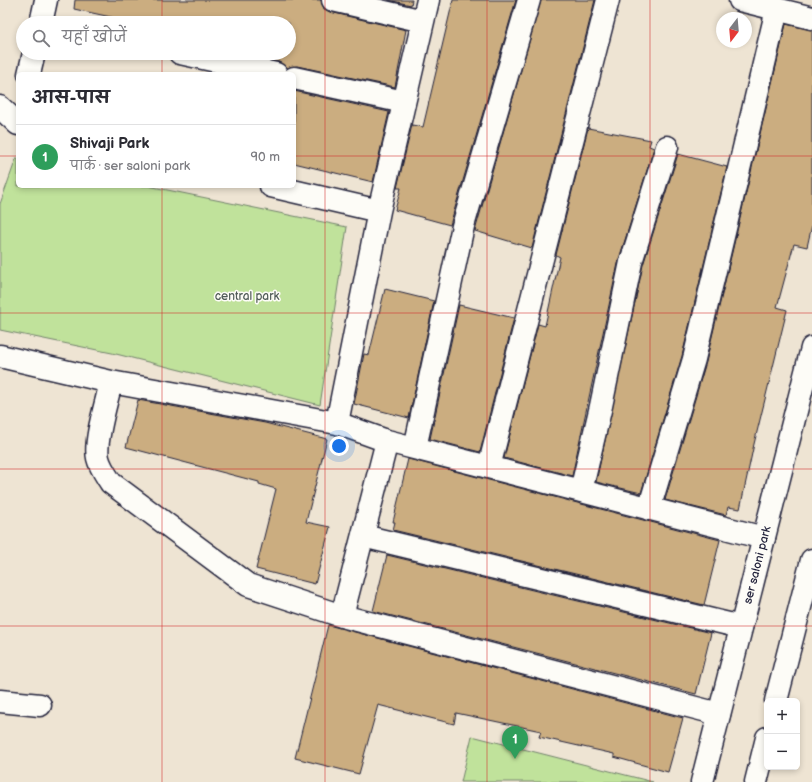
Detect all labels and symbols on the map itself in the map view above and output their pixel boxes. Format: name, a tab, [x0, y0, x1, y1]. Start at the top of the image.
north arrow	[716, 12, 752, 48]
park label: central park	[215, 289, 279, 304]
your location	[329, 436, 349, 456]
street label: ser saloni park	[740, 524, 774, 605]
pin: 1	[502, 726, 528, 759]

